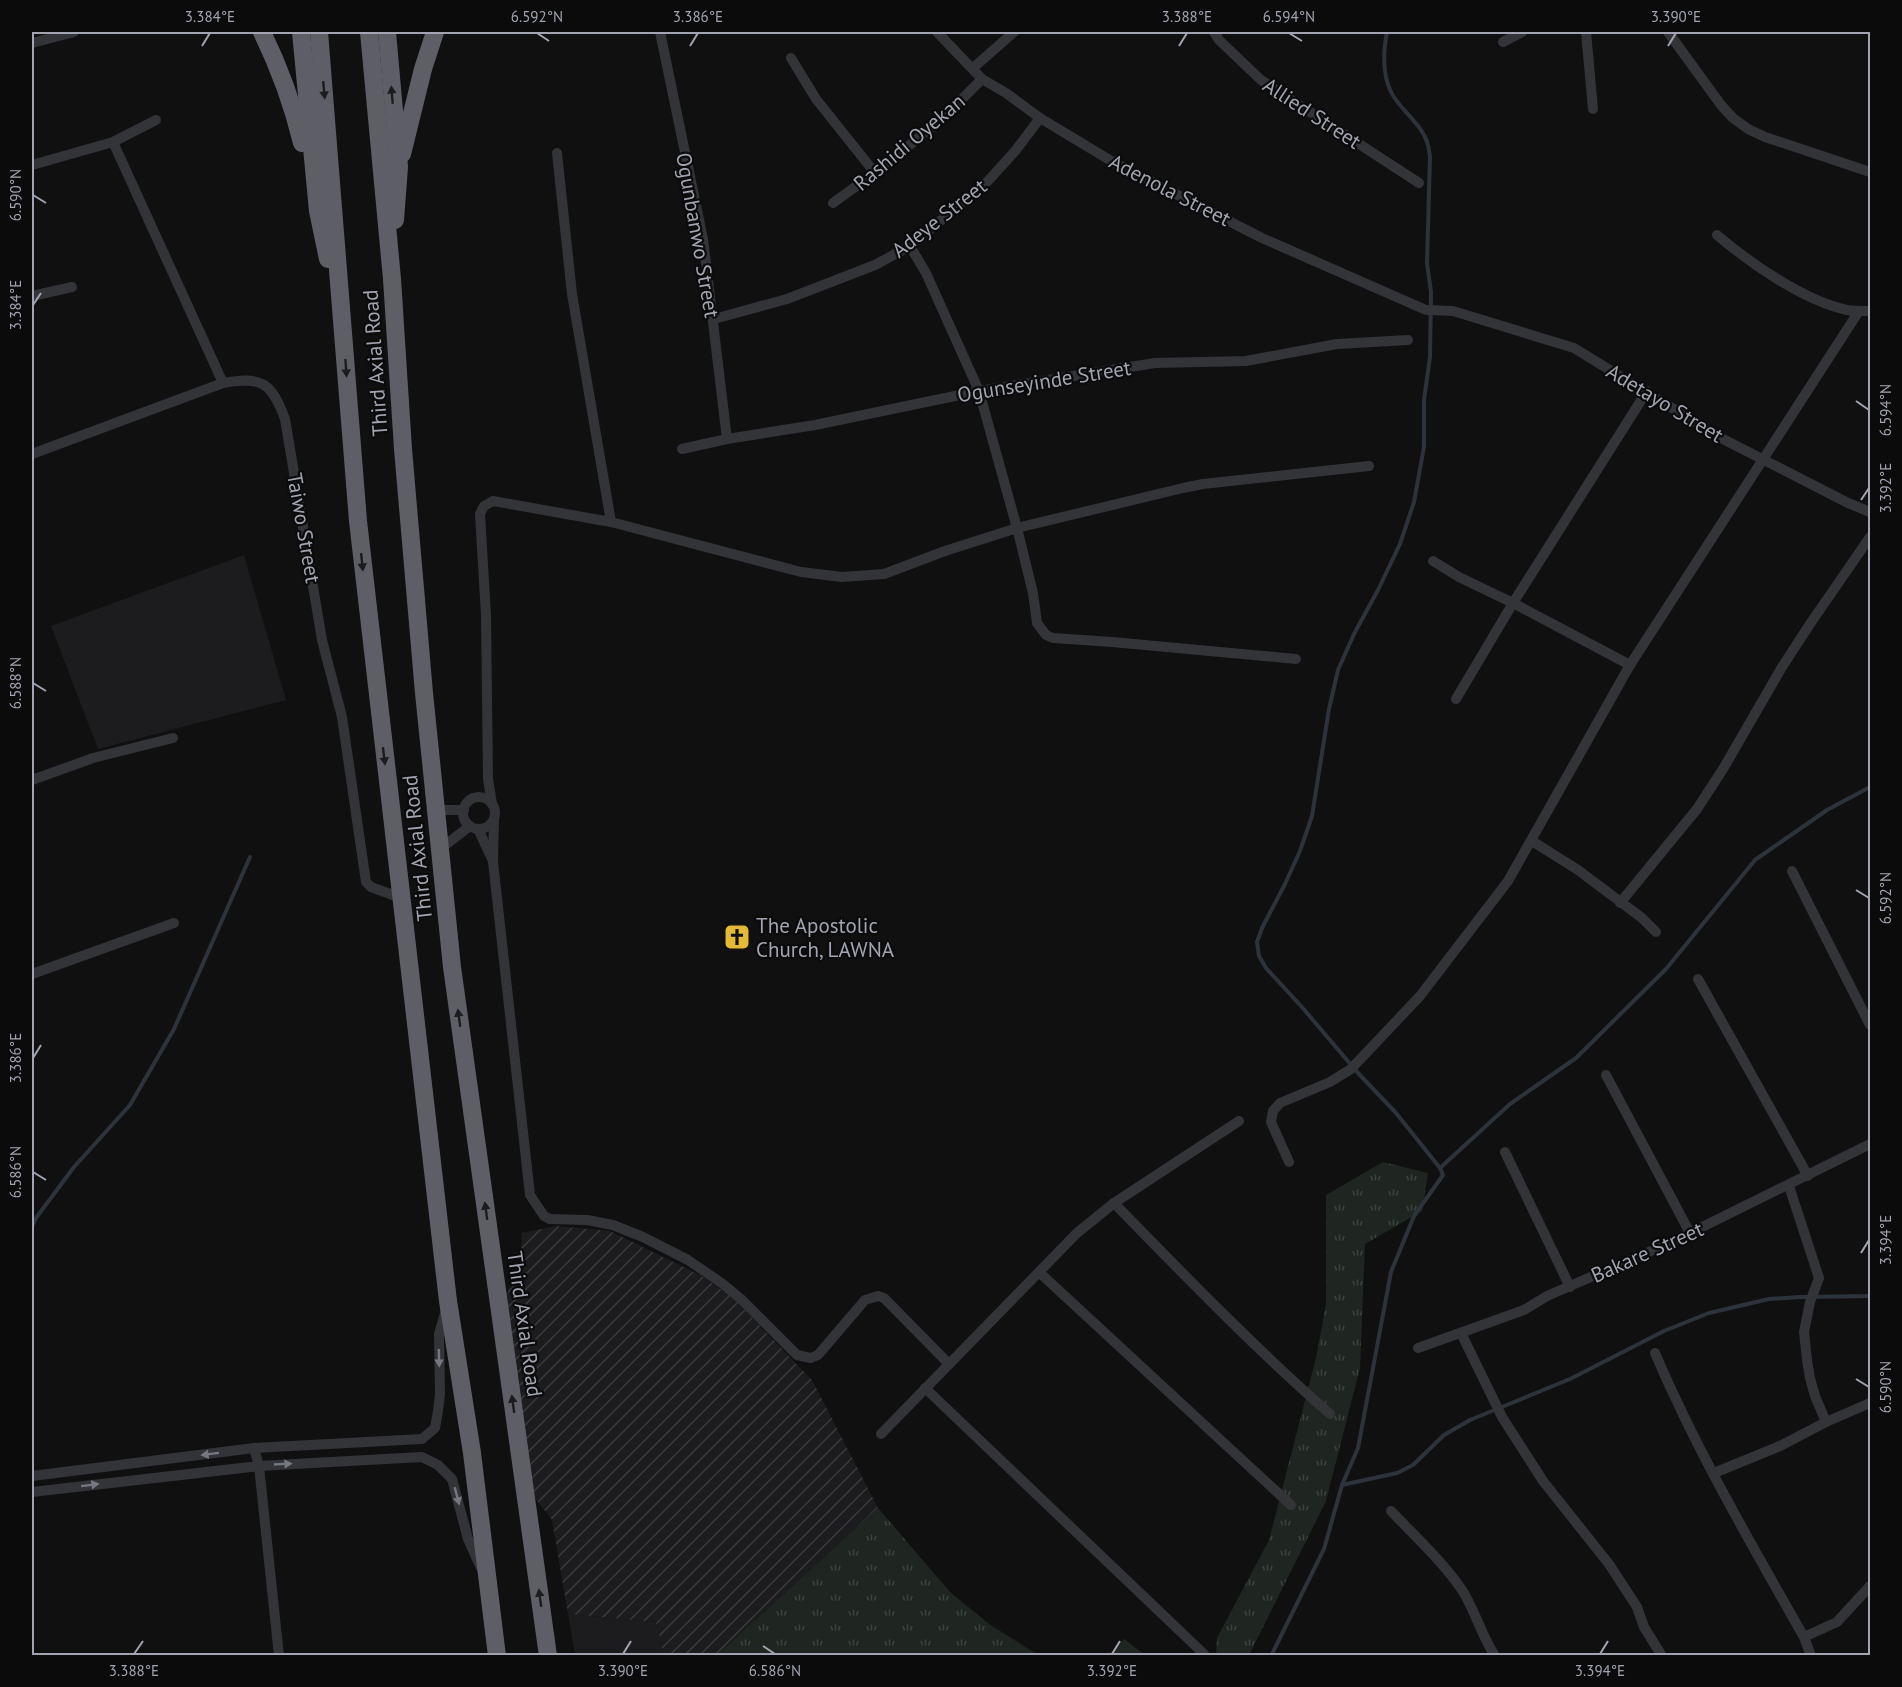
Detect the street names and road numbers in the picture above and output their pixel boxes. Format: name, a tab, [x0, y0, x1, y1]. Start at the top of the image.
street label: Allied Street	[1258, 71, 1366, 155]
street label: Rashidi Oyekan	[848, 87, 970, 197]
street label: Adenola Street	[1105, 148, 1235, 232]
street label: Ogunbanwo Street	[670, 150, 726, 320]
street label: Adeye Street	[886, 172, 992, 264]
street label: Third Axial Road	[356, 289, 394, 437]
street label: Ogunseyinde Street	[955, 354, 1133, 408]
street label: Adetayo Street	[1602, 357, 1728, 449]
street label: Taiwo Street	[281, 471, 327, 585]
street label: Third Axial Road	[396, 774, 438, 922]
street label: Bakare Street	[1587, 1215, 1707, 1289]
street label: Third Axial Road	[501, 1249, 549, 1399]

